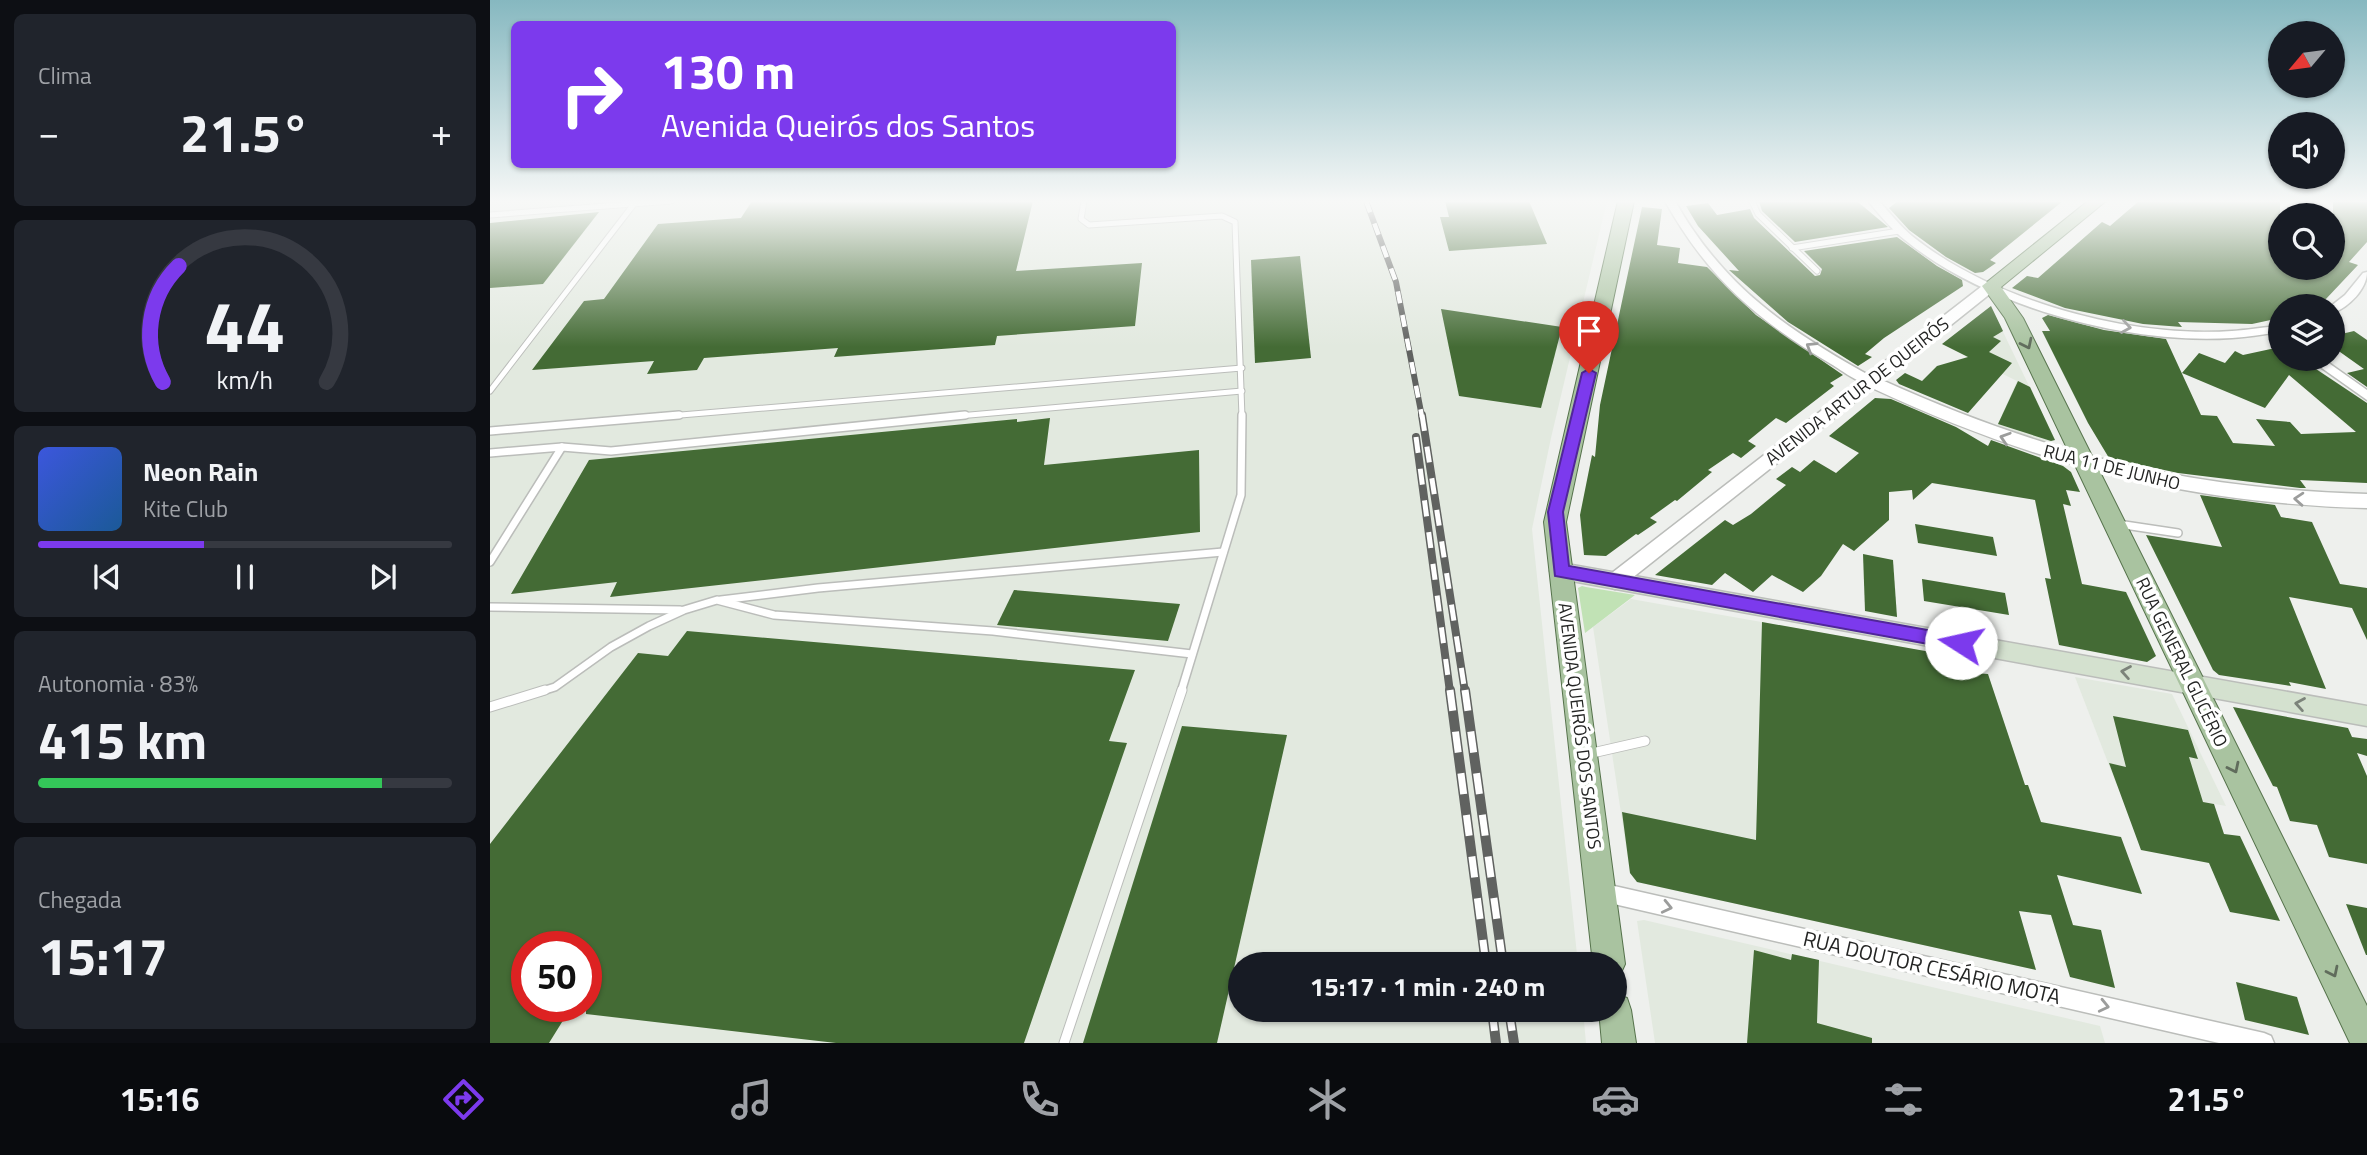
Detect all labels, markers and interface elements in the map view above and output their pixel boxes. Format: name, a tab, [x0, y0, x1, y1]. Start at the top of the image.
north arrow	[2268, 21, 2345, 98]
map controls	[2268, 21, 2345, 371]
text: 130 m	[661, 33, 795, 108]
icon: right	[546, 49, 637, 140]
text: Clima	[38, 58, 92, 93]
text: 21.5°	[180, 93, 310, 172]
text: Avenida Queirós dos Santos	[661, 101, 1035, 149]
text: −	[38, 103, 59, 161]
text: +	[431, 103, 452, 161]
button: sound	[2268, 112, 2345, 189]
button: search	[2268, 203, 2345, 280]
text: 44	[204, 270, 286, 380]
button: layers	[2268, 294, 2345, 371]
pin	[1559, 301, 1619, 373]
street label: AVENIDA ARTUR DE QUEIRÓS	[1759, 310, 1955, 472]
icon: arrive	[1570, 312, 1608, 350]
one-way arrow	[2120, 319, 2132, 334]
one-way arrow	[2019, 337, 2033, 349]
one-way arrow	[1805, 342, 1818, 355]
text: km/h	[217, 360, 273, 398]
one-way arrow	[1999, 432, 2012, 446]
street label: RUA 11 DE JUNHO	[2041, 437, 2183, 497]
text: Neon Rain	[143, 452, 258, 491]
text: Kite Club	[143, 491, 228, 526]
one-way arrow	[2293, 492, 2304, 507]
icon: previous	[88, 558, 126, 596]
icon: pause	[226, 558, 264, 596]
icon: next	[364, 558, 402, 596]
street label: RUA GENERAL GLICÉRIO	[2129, 573, 2235, 751]
street label: AVENIDA QUEIRÓS DOS SANTOS	[1551, 601, 1609, 851]
position arrow	[1924, 606, 1998, 680]
one-way arrow	[2120, 665, 2132, 680]
text: Autonomia · 83%	[38, 666, 198, 701]
one-way arrow	[2294, 697, 2306, 712]
text: 415 km	[38, 700, 207, 779]
one-way arrow	[2225, 761, 2239, 773]
text: Chegada	[38, 882, 122, 917]
one-way arrow	[1661, 898, 1673, 913]
text: 15:17	[38, 916, 168, 995]
street label: RUA DOUTOR CESÁRIO MOTA	[1800, 922, 2064, 1012]
speed limit sign: 50	[511, 931, 602, 1022]
one-way arrow	[2325, 965, 2339, 977]
text: 15:17 · 1 min · 240 m	[1310, 967, 1545, 1006]
one-way arrow	[2098, 998, 2110, 1013]
text: 15:16	[120, 1075, 199, 1123]
icon: directions	[439, 1075, 488, 1124]
icon: music	[727, 1075, 776, 1124]
icon: phone	[1015, 1075, 1064, 1124]
icon: climate	[1303, 1075, 1352, 1124]
icon: car	[1591, 1075, 1640, 1124]
icon: filters	[1879, 1075, 1928, 1124]
text: 21.5°	[2168, 1075, 2247, 1123]

